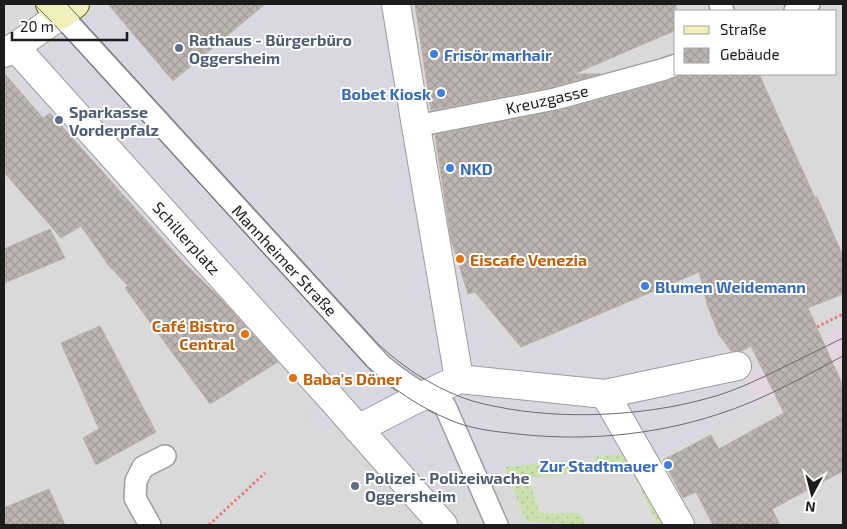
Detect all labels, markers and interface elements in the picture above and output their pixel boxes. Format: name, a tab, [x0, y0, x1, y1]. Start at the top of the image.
scale bar	[12, 10, 128, 42]
legend	[674, 10, 837, 75]
text: 20 m	[20, 17, 54, 35]
text: Straße	[720, 20, 766, 38]
place label: Rathaus - Bürgerbüro Oggersheim	[189, 30, 352, 67]
marker: Rathaus - Bürgerbüro Oggersheim	[173, 42, 185, 54]
place label: Frisör marhair	[444, 45, 552, 64]
text: Gebäude	[720, 45, 779, 63]
marker: Frisör marhair	[428, 48, 440, 60]
street label: Kreuzgasse	[504, 80, 590, 118]
place label: Bobet Kiosk	[341, 84, 431, 103]
marker: Bobet Kiosk	[435, 87, 447, 99]
place label: Sparkasse Vorderpfalz	[69, 102, 159, 139]
marker: Sparkasse Vorderpfalz	[53, 114, 65, 126]
place label: NKD	[460, 159, 493, 178]
marker: NKD	[444, 162, 456, 174]
street label: Schillerplatz	[149, 198, 225, 278]
street label: Mannheimer Straße	[229, 200, 341, 320]
place label: Eiscafe Venezia	[470, 250, 587, 269]
marker: Eiscafe Venezia	[454, 253, 466, 265]
place label: Blumen Weidemann	[655, 277, 806, 296]
marker: Blumen Weidemann	[639, 280, 651, 292]
place label: Café Bistro Central	[152, 316, 236, 353]
marker: Café Bistro Central	[239, 328, 251, 340]
place label: Baba's Döner	[303, 369, 402, 388]
marker: Baba's Döner	[287, 372, 299, 384]
place label: Zur Stadtmauer	[539, 456, 658, 475]
marker: Zur Stadtmauer	[662, 459, 674, 471]
place label: Polizei - Polizeiwache Oggersheim	[365, 468, 529, 505]
north arrow	[787, 469, 837, 519]
marker: Polizei - Polizeiwache Oggersheim	[349, 480, 361, 492]
text: N	[804, 498, 816, 516]

